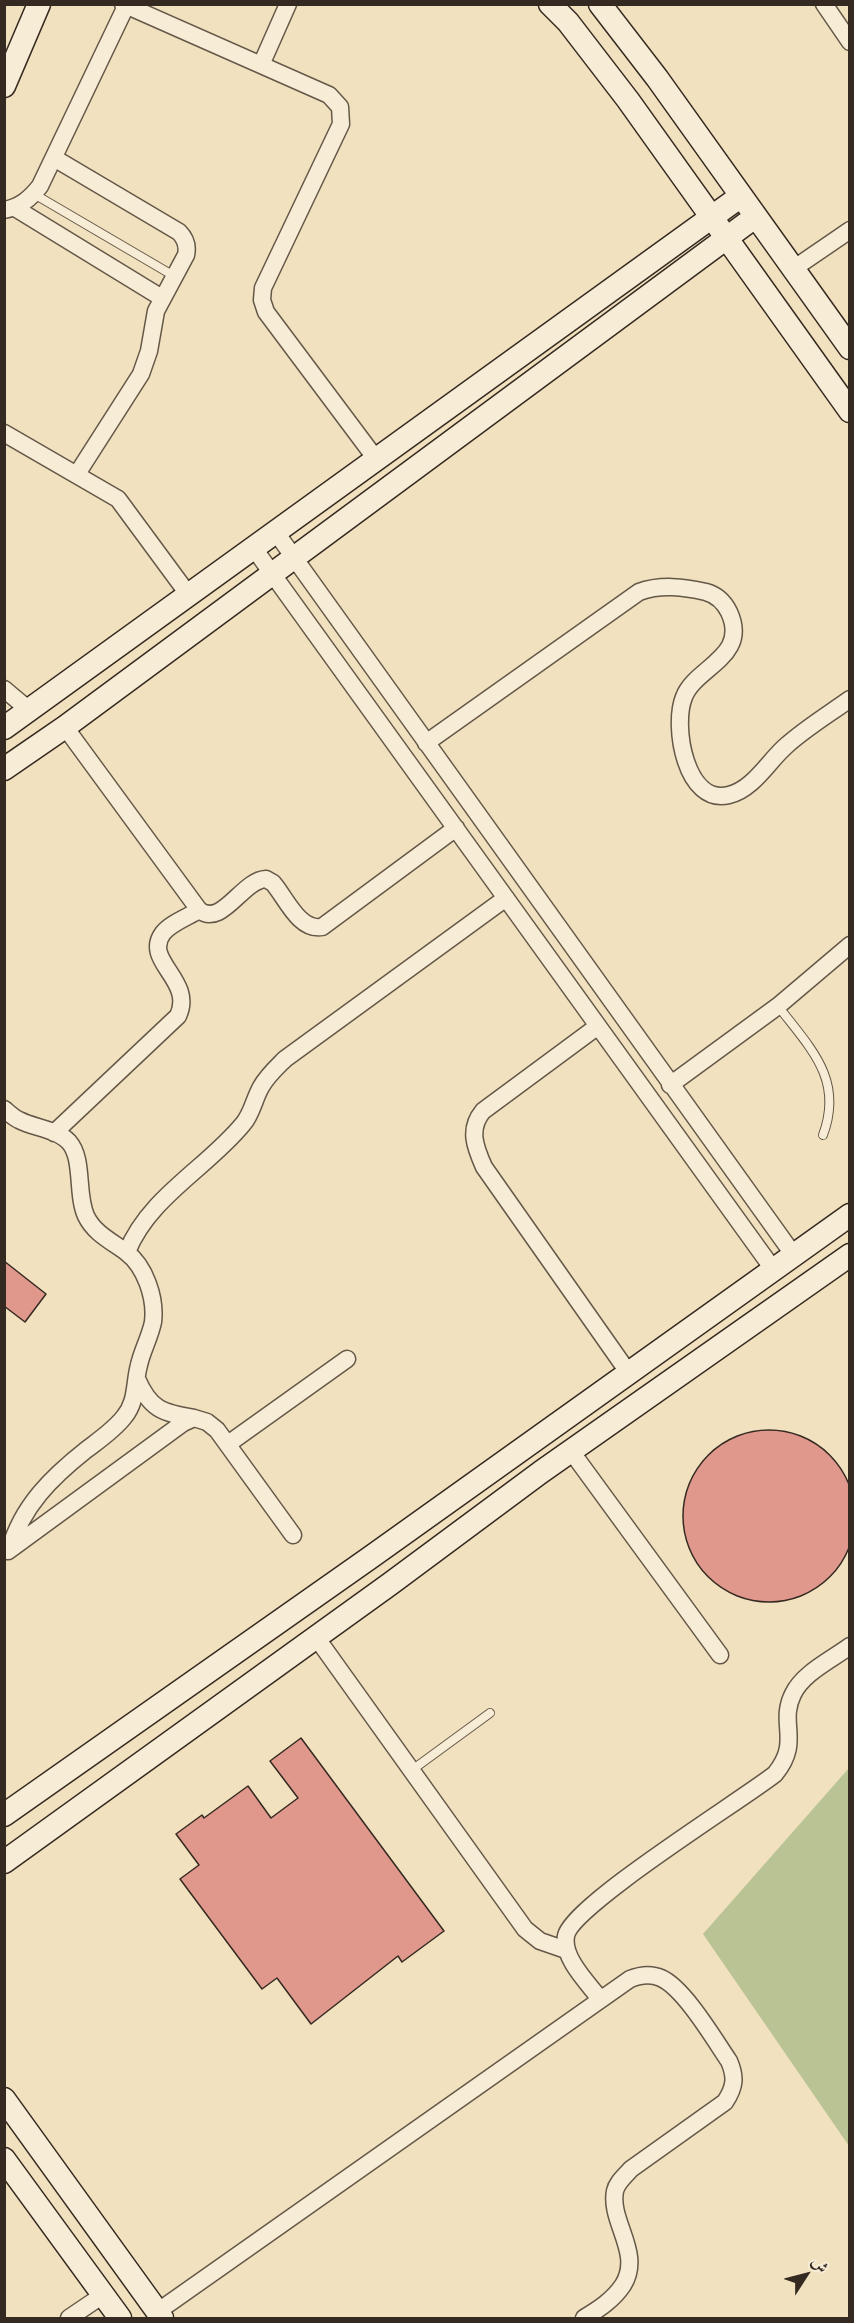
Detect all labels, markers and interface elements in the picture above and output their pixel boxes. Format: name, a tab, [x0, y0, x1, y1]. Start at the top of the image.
north arrow	[776, 2245, 836, 2305]
text: ش	[808, 2252, 833, 2277]

